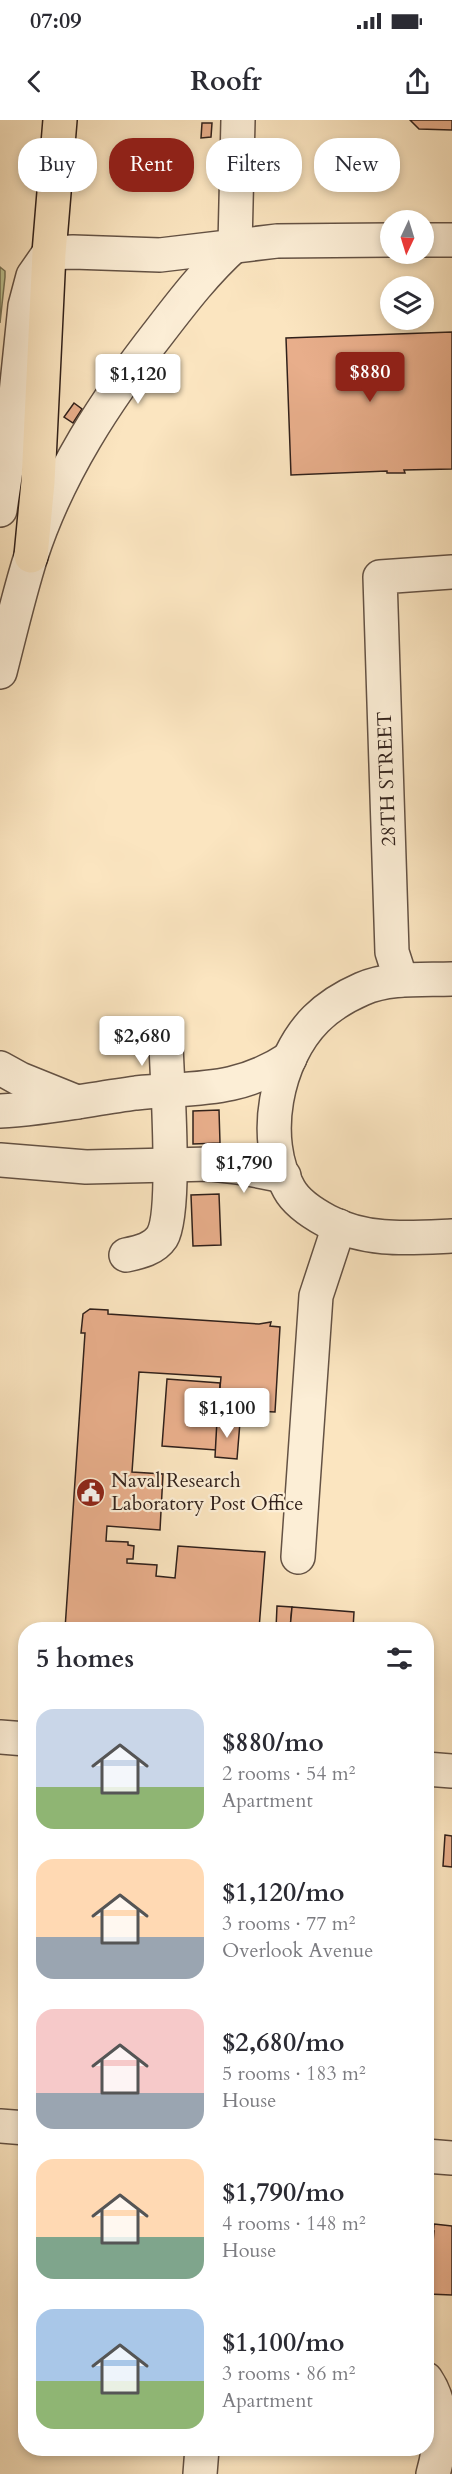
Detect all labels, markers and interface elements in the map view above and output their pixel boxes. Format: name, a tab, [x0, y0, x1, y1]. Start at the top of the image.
text: 07:09	[30, 6, 81, 36]
text: Roofr	[190, 63, 262, 100]
icon: back	[18, 65, 51, 98]
icon: share	[401, 65, 434, 98]
chip: Buy	[18, 138, 97, 192]
chip: Rent	[109, 138, 194, 192]
chip: Filters	[206, 138, 302, 192]
chip: New	[314, 138, 400, 192]
north arrow	[380, 210, 434, 264]
map controls	[380, 210, 434, 330]
button: layers	[380, 276, 434, 330]
pin: $880	[334, 352, 406, 403]
pin: $1,120	[89, 354, 187, 405]
text: $880	[350, 358, 390, 385]
text: $1,120	[109, 360, 167, 387]
street label: 28TH STREET	[371, 711, 402, 847]
pin: $2,680	[93, 1016, 191, 1067]
text: $2,680	[113, 1022, 171, 1049]
pin: $1,790	[195, 1143, 293, 1194]
text: $1,790	[215, 1149, 273, 1176]
pin: $1,100	[178, 1388, 276, 1439]
text: $1,100	[198, 1394, 256, 1421]
place label: Naval Research Laboratory Post Office	[111, 1467, 303, 1517]
public building icon: Naval Research Laboratory Post Office	[74, 1476, 106, 1508]
text: 5 homes	[36, 1641, 134, 1676]
icon: filters	[383, 1642, 416, 1675]
text: $880/mo	[222, 1725, 324, 1760]
icon: home	[84, 1733, 156, 1805]
text: 2 rooms · 54 m²	[222, 1760, 355, 1787]
text: Apartment	[222, 1787, 313, 1814]
text: $1,120/mo	[222, 1875, 345, 1910]
icon: home	[84, 1883, 156, 1955]
text: 3 rooms · 77 m²	[222, 1910, 355, 1937]
text: Overlook Avenue	[222, 1937, 373, 1964]
text: $2,680/mo	[222, 2025, 345, 2060]
icon: home	[84, 2033, 156, 2105]
text: 5 rooms · 183 m²	[222, 2060, 366, 2087]
text: House	[222, 2087, 276, 2114]
text: $1,790/mo	[222, 2175, 345, 2210]
icon: home	[84, 2183, 156, 2255]
text: 4 rooms · 148 m²	[222, 2210, 366, 2237]
text: House	[222, 2237, 276, 2264]
text: $1,100/mo	[222, 2325, 345, 2360]
icon: home	[84, 2333, 156, 2405]
text: 3 rooms · 86 m²	[222, 2360, 355, 2387]
text: Apartment	[222, 2387, 313, 2414]

